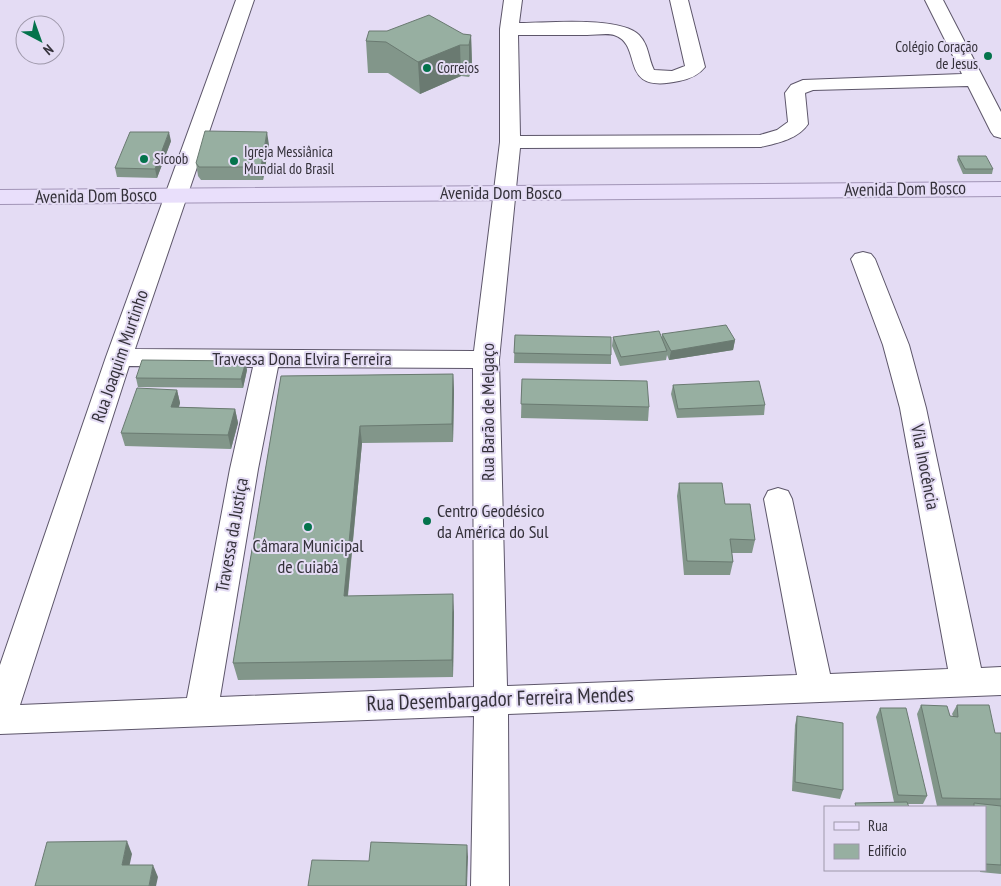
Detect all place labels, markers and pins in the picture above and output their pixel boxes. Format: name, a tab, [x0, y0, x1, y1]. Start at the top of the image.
place label: Colégio Coração de Jesus	[895, 37, 978, 73]
marker: Colégio Coração de Jesus	[982, 50, 994, 62]
place label: Correios	[437, 58, 479, 77]
marker: Correios	[421, 62, 433, 74]
place label: Igreja Messiânica Mundial do Brasil	[244, 142, 335, 178]
place label: Sicoob	[154, 149, 188, 168]
marker: Sicoob	[138, 153, 150, 165]
marker: Igreja Messiânica Mundial do Brasil	[228, 155, 240, 167]
place label: Centro Geodésico da América do Sul	[437, 499, 549, 543]
marker: Centro Geodésico da América do Sul	[421, 515, 433, 527]
marker: Câmara Municipal de Cuiabá	[302, 521, 314, 533]
place label: Câmara Municipal de Cuiabá	[253, 534, 364, 578]

